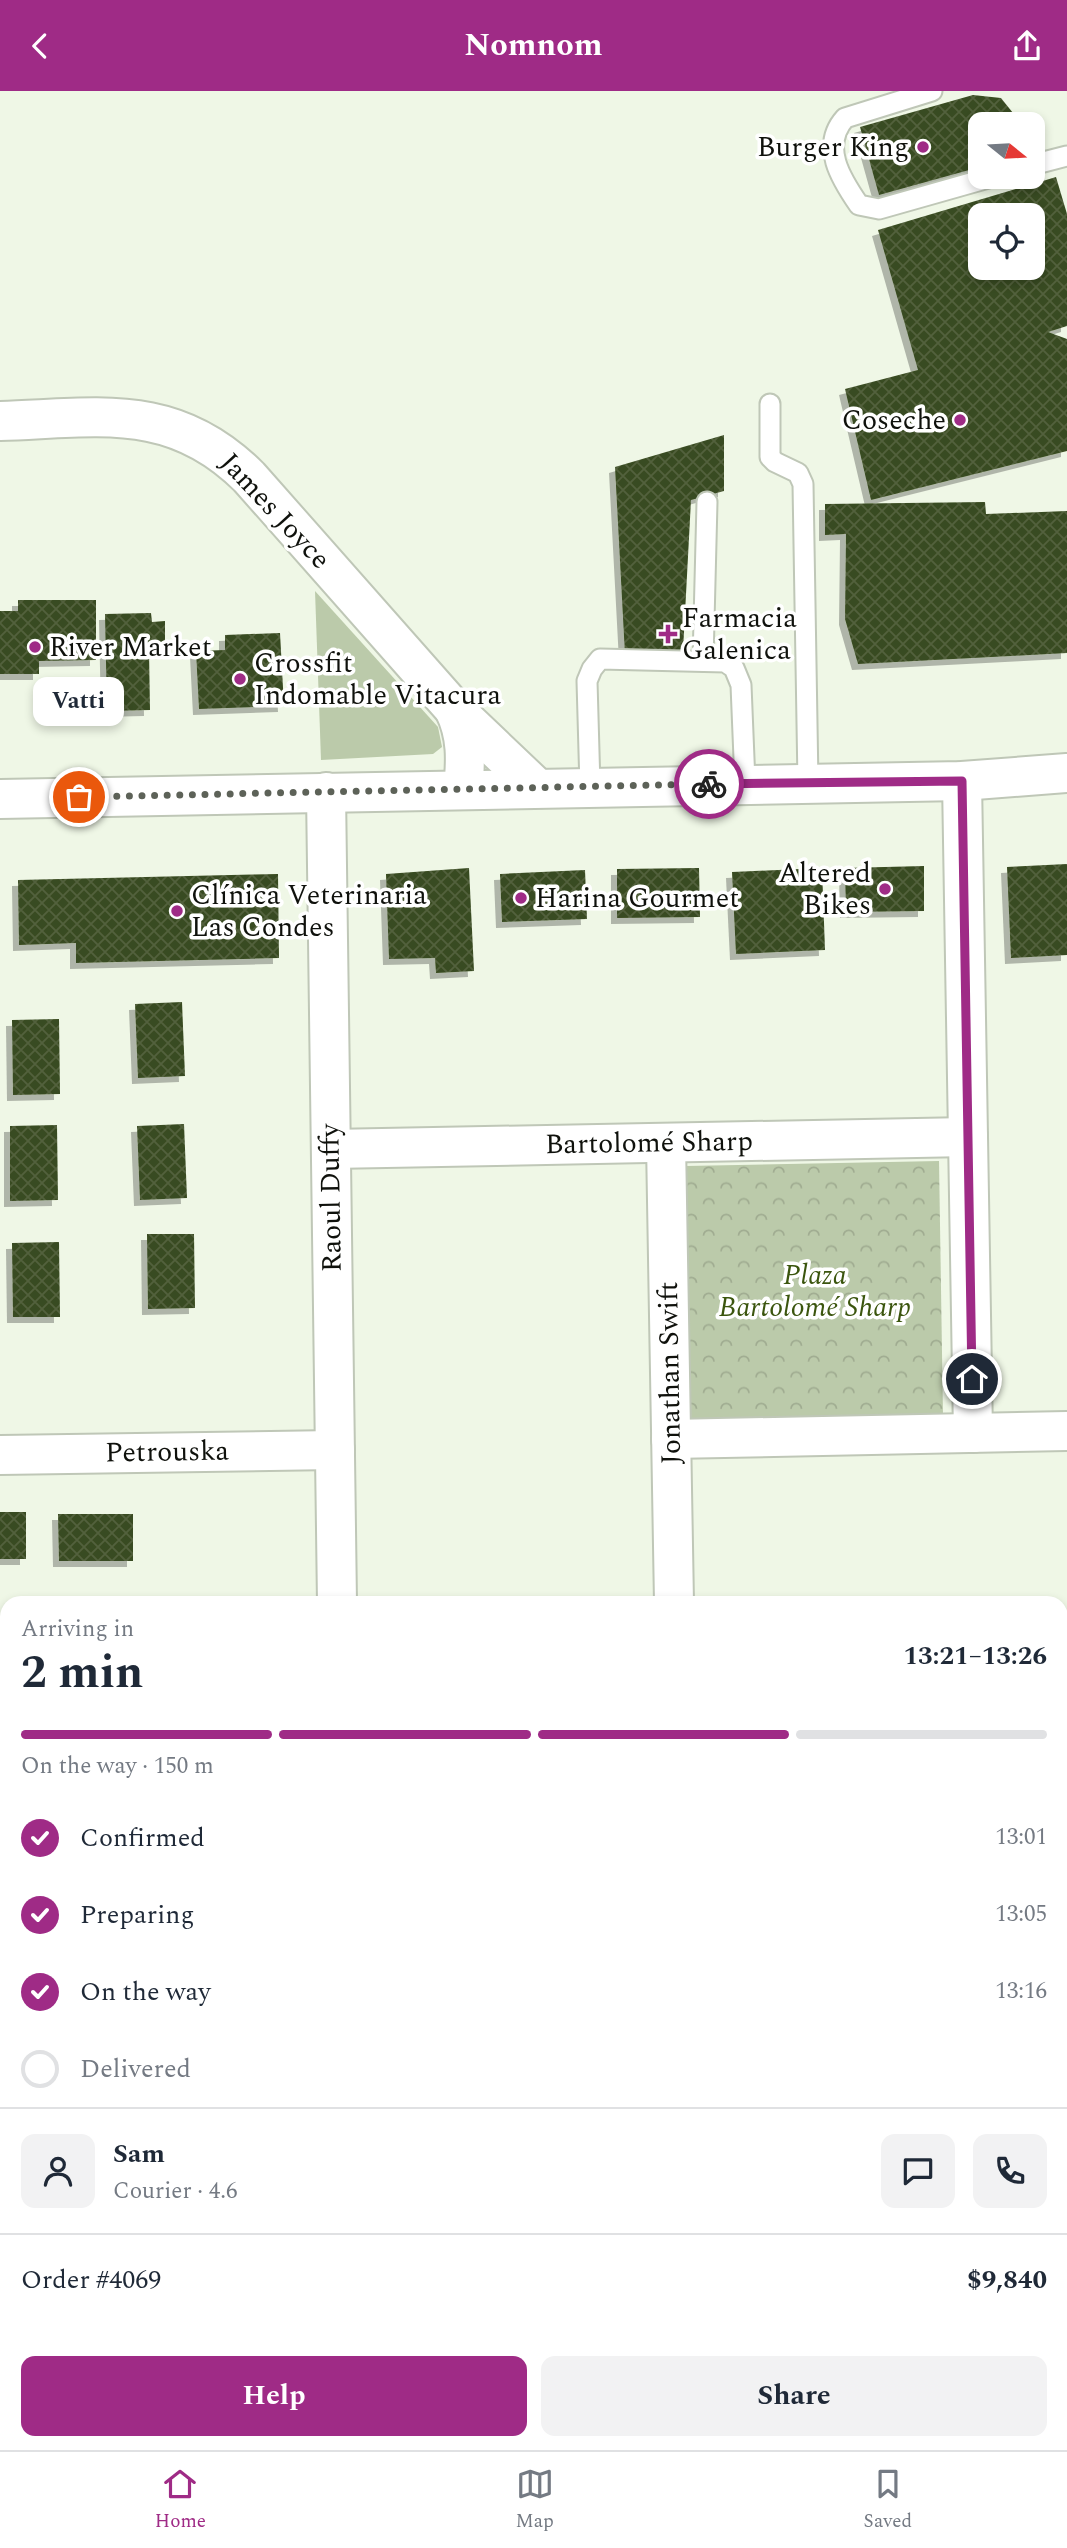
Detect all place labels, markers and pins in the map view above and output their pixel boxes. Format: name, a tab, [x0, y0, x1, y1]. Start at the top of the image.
place label: Burger King	[757, 126, 909, 169]
marker: Burger King	[915, 139, 931, 155]
place label: Coseche	[842, 399, 946, 442]
marker: Coseche	[952, 412, 968, 428]
place label: Farmacia Galenica	[682, 597, 797, 672]
place label: River Market	[49, 626, 212, 669]
marker: Farmacia Galenica	[660, 626, 676, 642]
marker: River Market	[27, 639, 43, 655]
place label: Crossfit Indomable Vitacura	[254, 642, 502, 717]
marker: Crossfit Indomable Vitacura	[232, 671, 248, 687]
callout: Vatti	[34, 678, 124, 727]
pin	[49, 767, 109, 827]
place label: Altered Bikes	[778, 852, 871, 927]
place label: Clínica Veterinaria Las Condes	[191, 874, 427, 949]
place label: Harina Gourmet	[535, 877, 739, 920]
marker: Altered Bikes	[877, 881, 893, 897]
marker: Harina Gourmet	[513, 890, 529, 906]
marker: Clínica Veterinaria Las Condes	[169, 903, 185, 919]
pin	[942, 1349, 1002, 1409]

